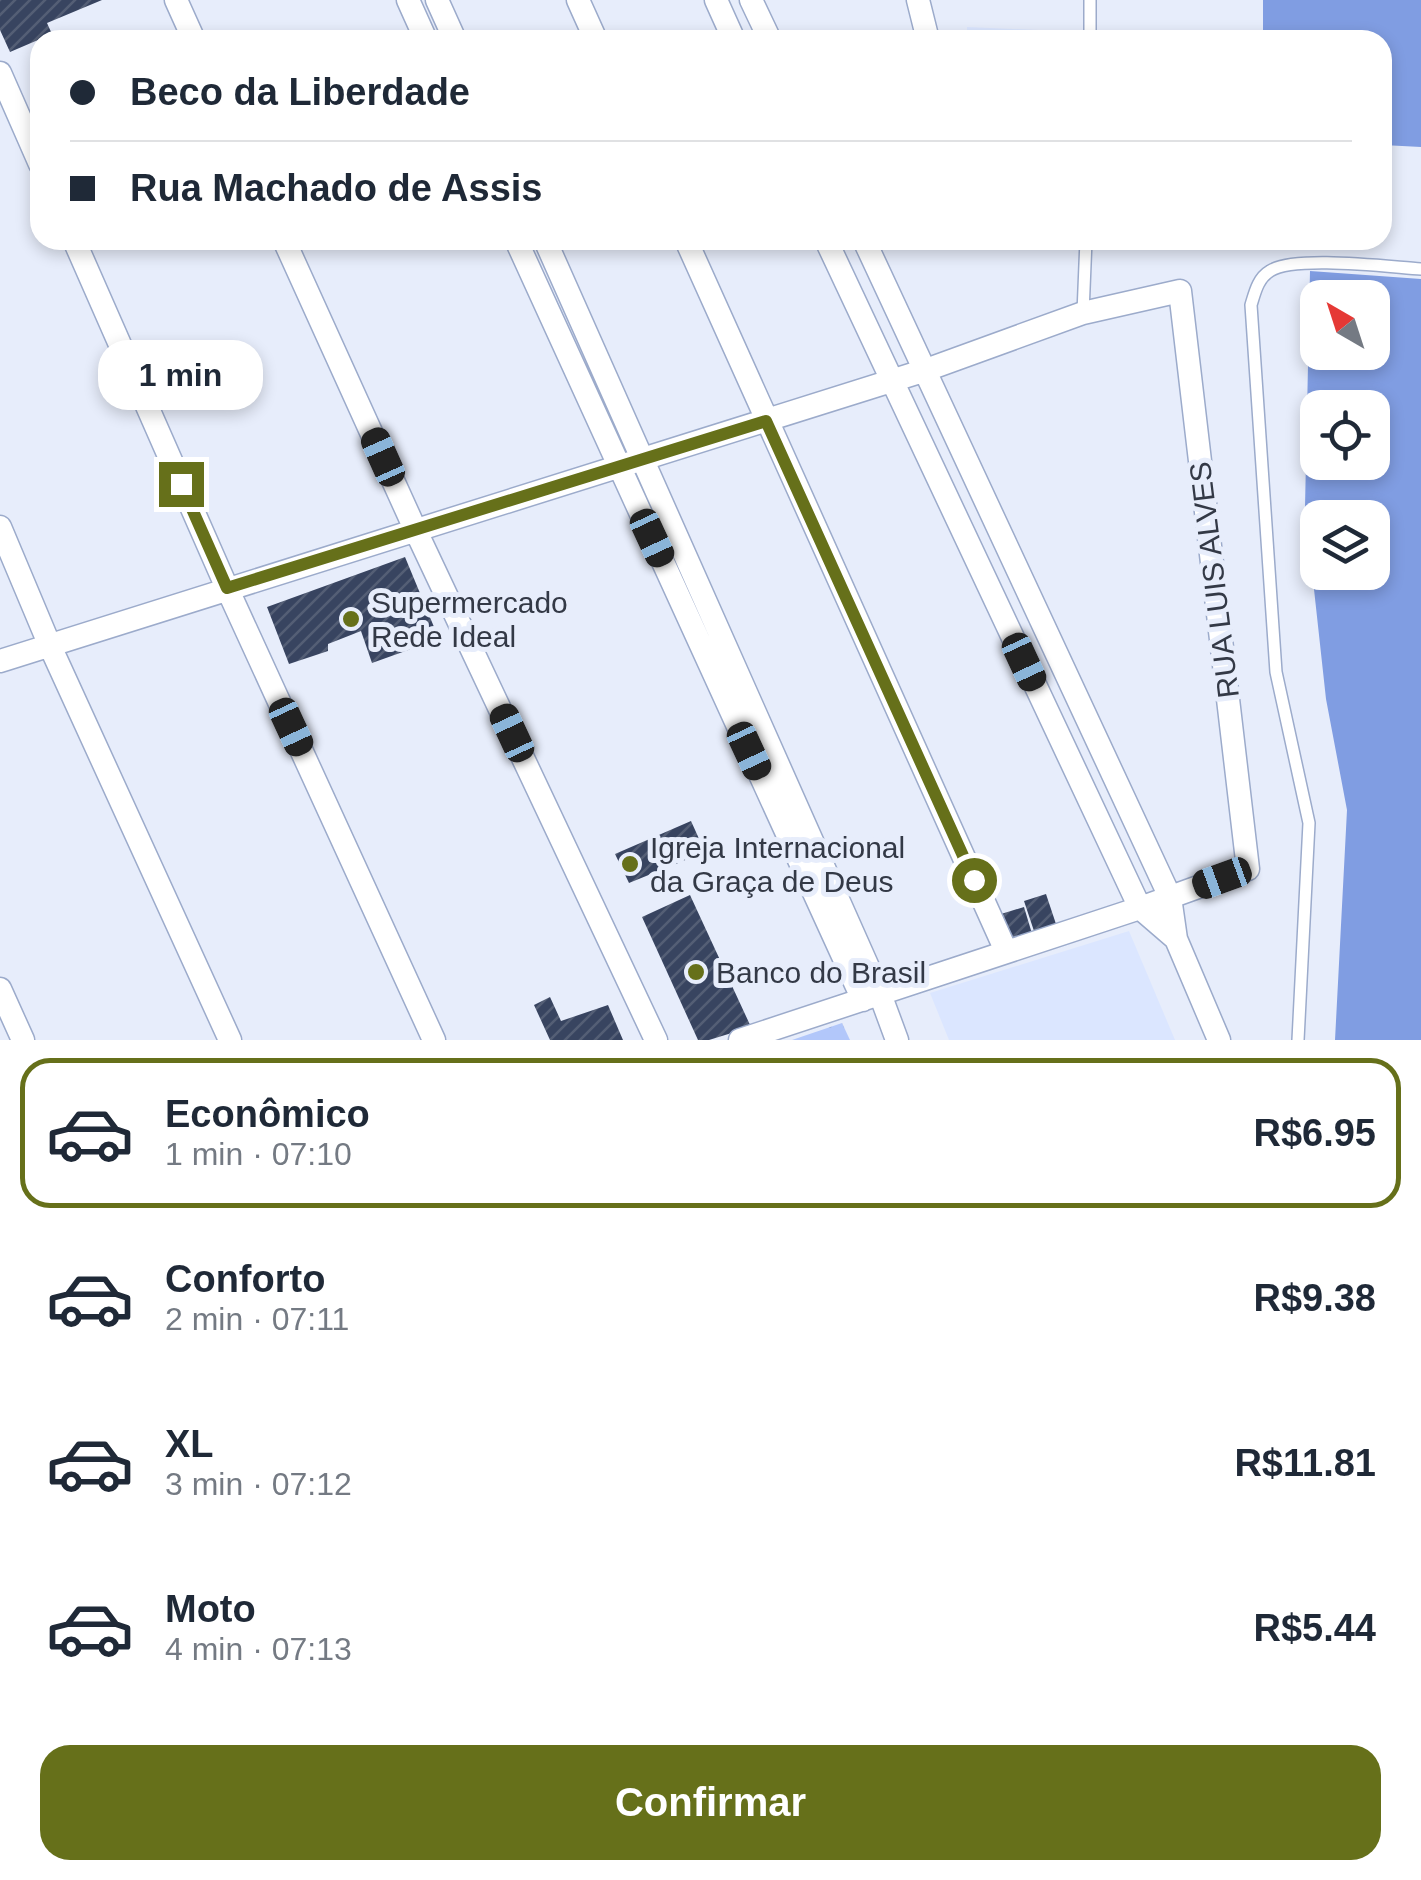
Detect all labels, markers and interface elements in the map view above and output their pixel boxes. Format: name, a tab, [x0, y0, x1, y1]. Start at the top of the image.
text: Beco da Liberdade	[130, 71, 470, 113]
text: Rua Machado de Assis	[130, 167, 543, 209]
north arrow	[1300, 280, 1390, 370]
map controls	[1300, 280, 1390, 590]
callout: 1 min	[99, 339, 264, 409]
text: 1 min	[139, 357, 222, 393]
button: locate	[1300, 390, 1390, 480]
car	[357, 423, 409, 491]
street label: RUA LUIS ALVES	[1183, 460, 1245, 700]
route end	[159, 462, 204, 507]
button: layers	[1300, 500, 1390, 590]
car	[626, 504, 678, 572]
place label: Supermercado Rede Ideal	[371, 586, 568, 653]
marker: Supermercado Rede Ideal	[340, 608, 362, 630]
car	[998, 628, 1050, 696]
car	[265, 693, 317, 761]
car	[486, 699, 538, 767]
car	[723, 717, 775, 785]
place label: Igreja Internacional da Graça de Deus	[650, 831, 905, 898]
marker: Igreja Internacional da Graça de Deus	[619, 853, 641, 875]
car	[1189, 854, 1255, 902]
route start	[952, 858, 997, 903]
place label: Banco do Brasil	[716, 956, 926, 989]
marker: Banco do Brasil	[685, 961, 707, 983]
icon: car	[45, 1088, 135, 1178]
text: Econômico	[165, 1093, 370, 1135]
text: R$6.95	[1253, 1112, 1376, 1154]
text: 1 min · 07:10	[165, 1136, 352, 1172]
icon: car	[45, 1253, 135, 1343]
text: Conforto	[165, 1258, 325, 1300]
text: R$9.38	[1253, 1277, 1376, 1319]
text: 2 min · 07:11	[165, 1301, 349, 1337]
icon: car	[45, 1418, 135, 1508]
text: XL	[165, 1423, 214, 1465]
text: R$11.81	[1234, 1442, 1376, 1484]
text: 3 min · 07:12	[165, 1466, 352, 1502]
icon: car	[45, 1583, 135, 1673]
text: Moto	[165, 1588, 256, 1630]
text: R$5.44	[1253, 1607, 1376, 1649]
text: 4 min · 07:13	[165, 1631, 352, 1667]
button: Confirmar	[40, 1745, 1381, 1860]

